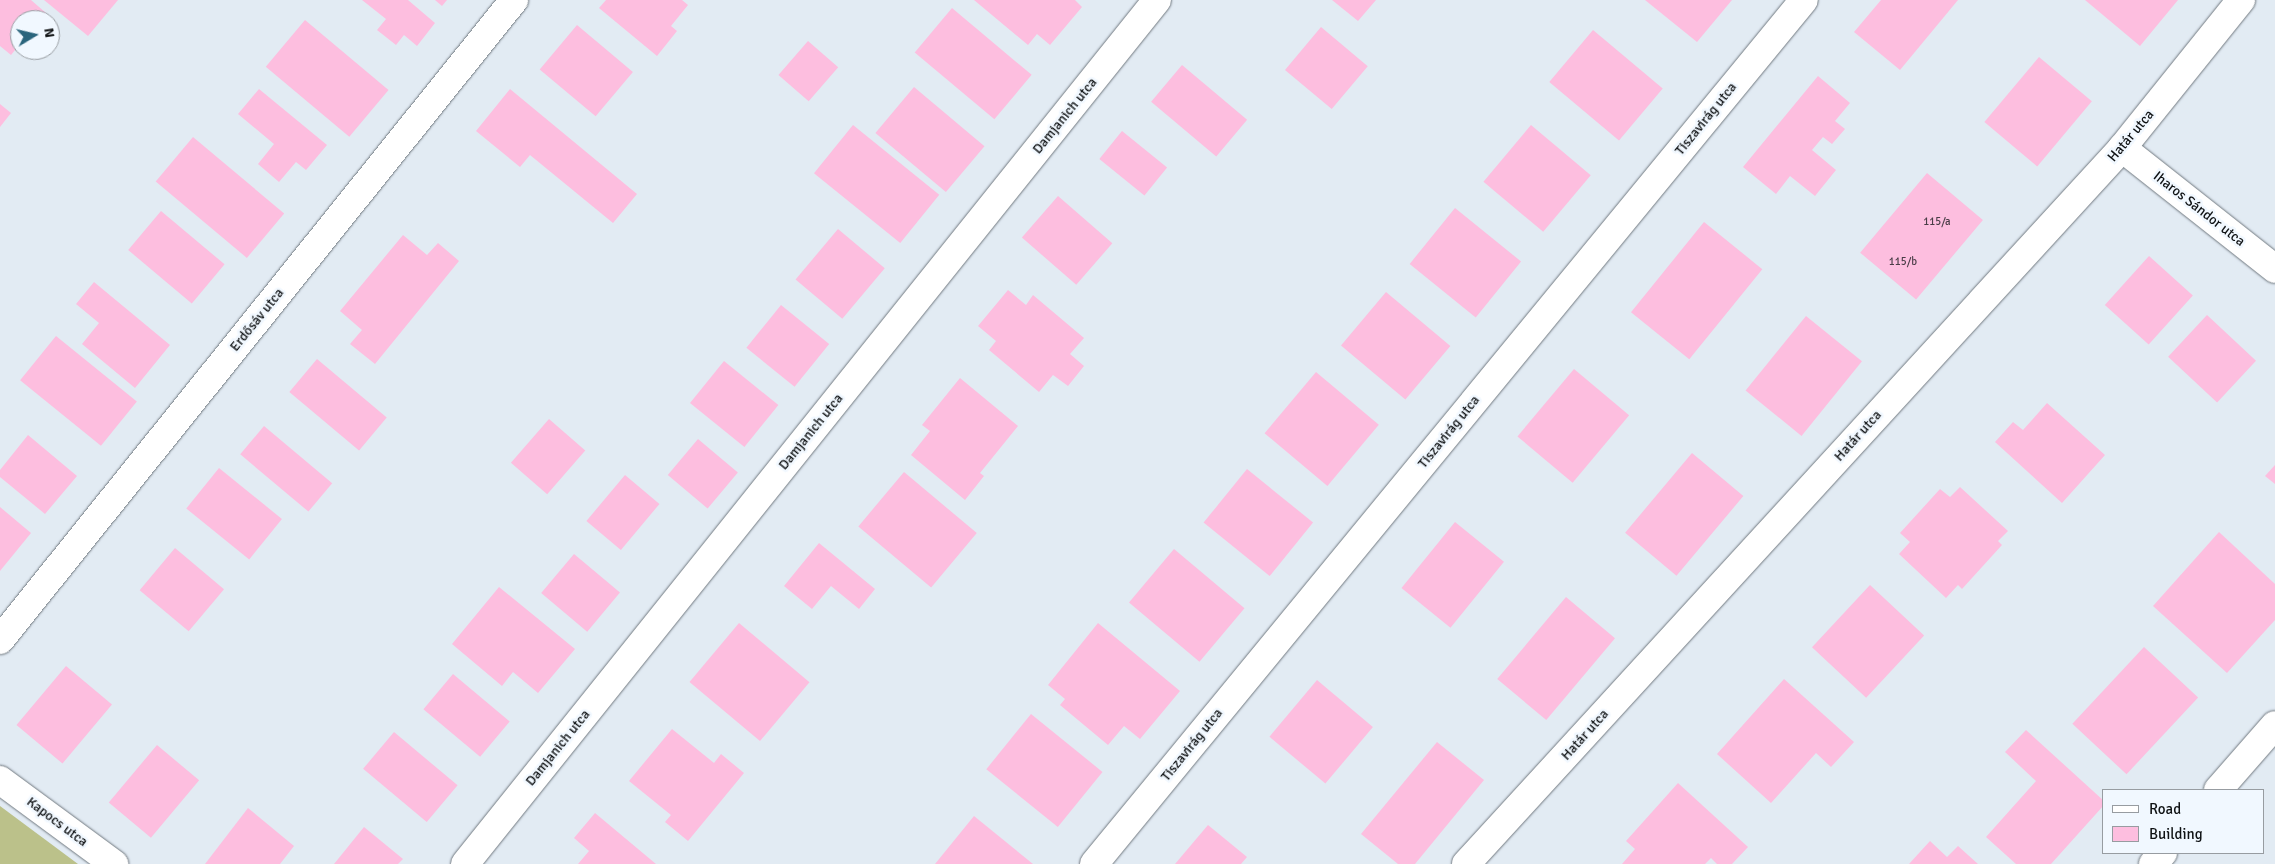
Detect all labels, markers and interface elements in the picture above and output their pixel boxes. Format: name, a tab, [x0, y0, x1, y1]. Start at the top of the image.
north arrow	[10, 10, 60, 60]
text: N	[40, 27, 58, 39]
street label: Damjanich utca	[1029, 75, 1101, 157]
street label: Tiszavirág utca	[1672, 79, 1740, 159]
street label: Határ utca	[2104, 107, 2158, 165]
street label: Iharos Sándor utca	[2150, 168, 2248, 250]
house number: 115/a	[1923, 215, 1951, 229]
house number: 115/b	[1889, 255, 1917, 269]
street label: Erdősáv utca	[226, 285, 288, 355]
street label: Damjanich utca	[775, 391, 847, 473]
street label: Tiszavirág utca	[1415, 392, 1483, 472]
street label: Határ utca	[1831, 407, 1885, 465]
street label: Tiszavirág utca	[1158, 705, 1226, 785]
street label: Határ utca	[1558, 706, 1612, 764]
street label: Damjanich utca	[522, 707, 594, 789]
legend	[2102, 789, 2265, 854]
street label: Kapocs utca	[23, 794, 91, 850]
text: Road	[2149, 800, 2181, 818]
text: Building	[2149, 825, 2203, 843]

